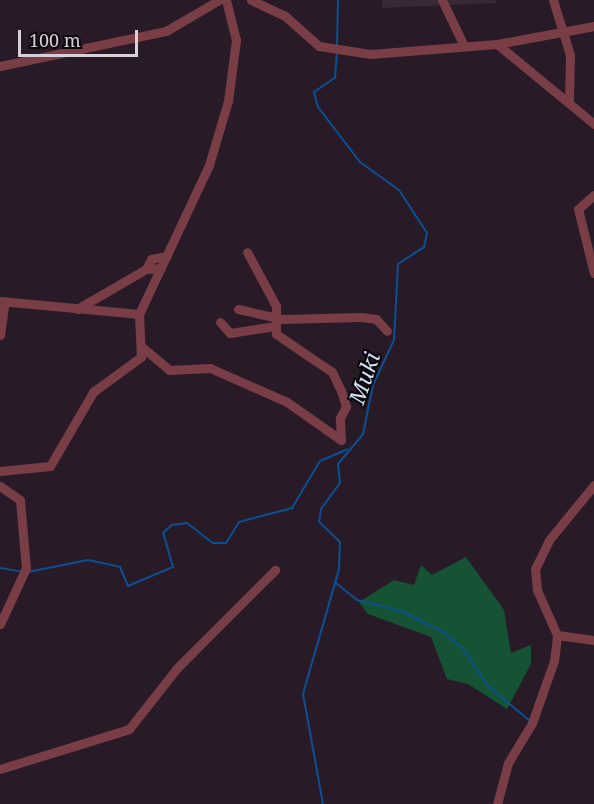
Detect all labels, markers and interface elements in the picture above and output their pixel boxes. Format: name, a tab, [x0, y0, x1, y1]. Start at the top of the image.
scale bar	[21, 18, 141, 56]
text: 100 m	[29, 28, 81, 52]
water label: Muki	[343, 349, 385, 407]

